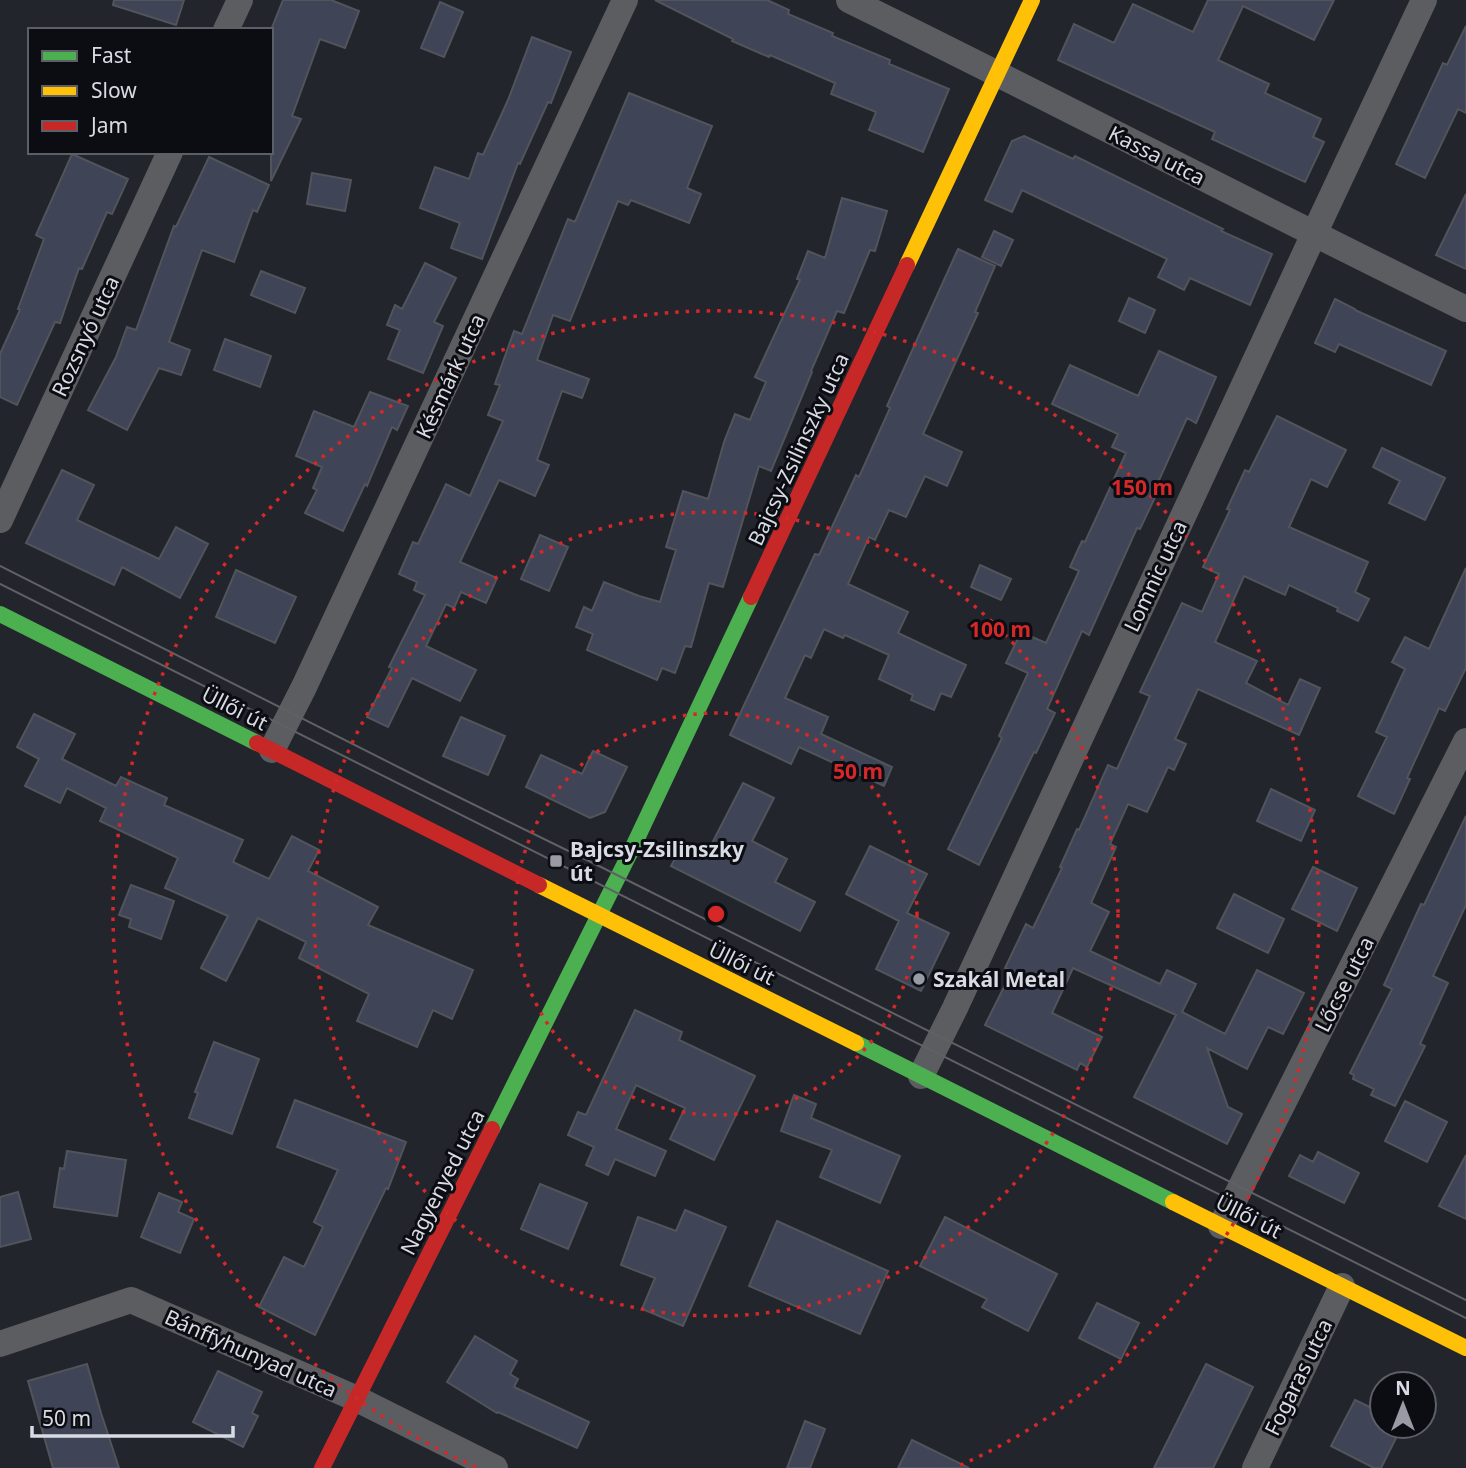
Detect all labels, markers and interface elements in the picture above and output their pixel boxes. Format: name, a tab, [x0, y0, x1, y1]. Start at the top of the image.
legend	[28, 28, 273, 154]
text: Fast	[91, 41, 132, 69]
text: Slow	[91, 76, 137, 104]
text: Jam	[89, 111, 128, 139]
street label: Kassa utca	[1104, 119, 1210, 191]
street label: Rozsnyó utca	[45, 271, 125, 401]
street label: Késmárk utca	[409, 309, 491, 443]
street label: Bajcsy-Zsilinszky utca	[741, 348, 855, 550]
text: 150 m	[1111, 473, 1173, 501]
street label: Lomnic utca	[1117, 516, 1193, 636]
text: 100 m	[969, 615, 1031, 643]
street label: Üllői út	[197, 680, 273, 737]
text: 50 m	[833, 757, 883, 785]
place label: Bajcsy-Zsilinszky út	[570, 835, 744, 887]
marker: Bajcsy-Zsilinszky út	[548, 853, 564, 869]
centre of rings	[704, 902, 728, 926]
street label: Lőcse utca	[1308, 931, 1380, 1037]
street label: Üllői út	[704, 935, 780, 991]
place label: Szakál Metal	[933, 965, 1065, 993]
marker: Szakál Metal	[911, 971, 927, 987]
street label: Nagyenyed utca	[393, 1105, 491, 1259]
street label: Üllői út	[1211, 1188, 1287, 1245]
street label: Bánffyhunyad utca	[160, 1302, 342, 1404]
street label: Fogaras utca	[1258, 1314, 1338, 1440]
north arrow	[1368, 1370, 1438, 1440]
text: N	[1395, 1375, 1411, 1401]
scale bar	[32, 1394, 233, 1438]
text: 50 m	[42, 1404, 91, 1432]

